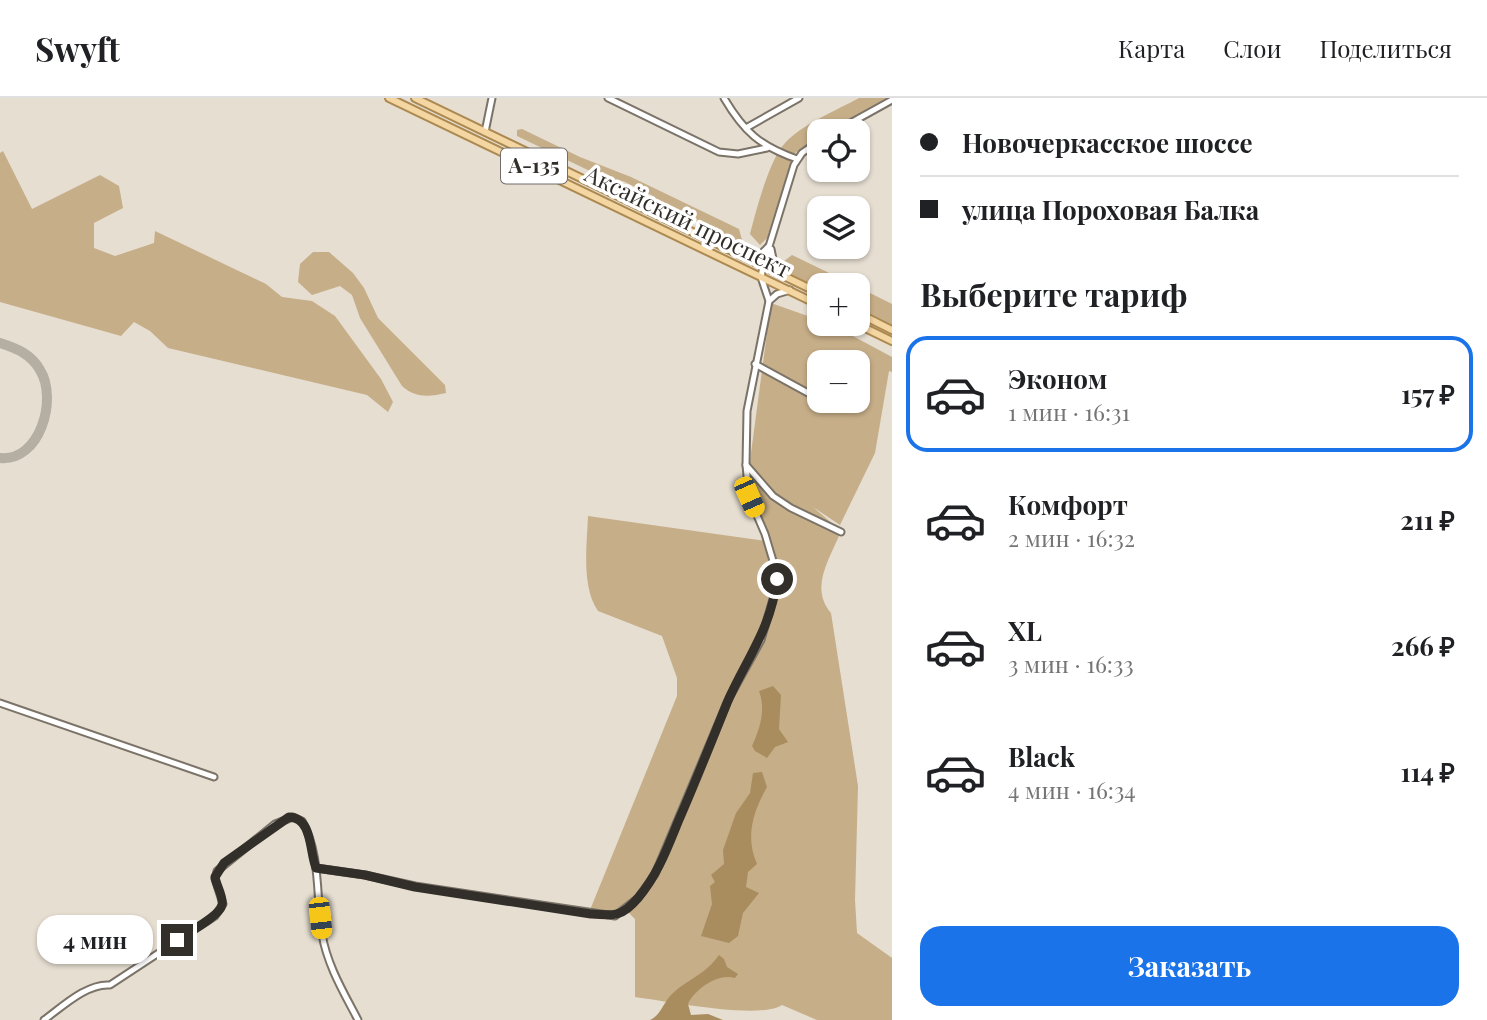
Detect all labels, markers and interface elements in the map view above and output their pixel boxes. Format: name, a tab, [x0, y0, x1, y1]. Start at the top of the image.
text: Swyft	[35, 26, 120, 70]
text: Карта	[1118, 32, 1185, 64]
text: Слои	[1223, 32, 1282, 64]
text: Поделиться	[1320, 32, 1452, 64]
map controls	[807, 119, 870, 413]
button: locate	[807, 119, 870, 182]
text: Новочеркасское шоссе	[962, 125, 1253, 160]
road number: А-135	[501, 148, 567, 184]
street label: Аксайский проспект	[579, 157, 797, 284]
text: улица Пороховая Балка	[962, 192, 1259, 227]
button: layers	[807, 196, 870, 259]
text: Выберите тариф	[920, 272, 1187, 315]
button: +	[807, 273, 870, 336]
button: −	[807, 350, 870, 413]
text: Эконом	[1008, 361, 1107, 396]
icon: car	[924, 363, 987, 426]
text: 157 ₽	[1401, 376, 1455, 411]
text: 1 мин · 16:31	[1008, 396, 1130, 427]
car	[731, 474, 768, 520]
text: Комфорт	[1008, 487, 1128, 522]
icon: car	[924, 489, 987, 552]
text: 211 ₽	[1400, 502, 1455, 537]
text: 2 мин · 16:32	[1008, 522, 1135, 553]
route start	[761, 563, 793, 595]
text: XL	[1008, 613, 1042, 648]
icon: car	[924, 615, 987, 678]
text: 266 ₽	[1391, 628, 1455, 663]
text: 3 мин · 16:33	[1008, 648, 1134, 679]
text: Black	[1008, 739, 1075, 774]
icon: car	[924, 741, 987, 804]
text: 114 ₽	[1400, 754, 1455, 789]
text: 4 мин · 16:34	[1008, 774, 1136, 805]
car	[308, 896, 333, 940]
callout: 4 мин	[37, 916, 152, 964]
text: 4 мин	[63, 924, 127, 955]
route end	[161, 924, 193, 956]
button: Заказать	[920, 926, 1459, 1006]

